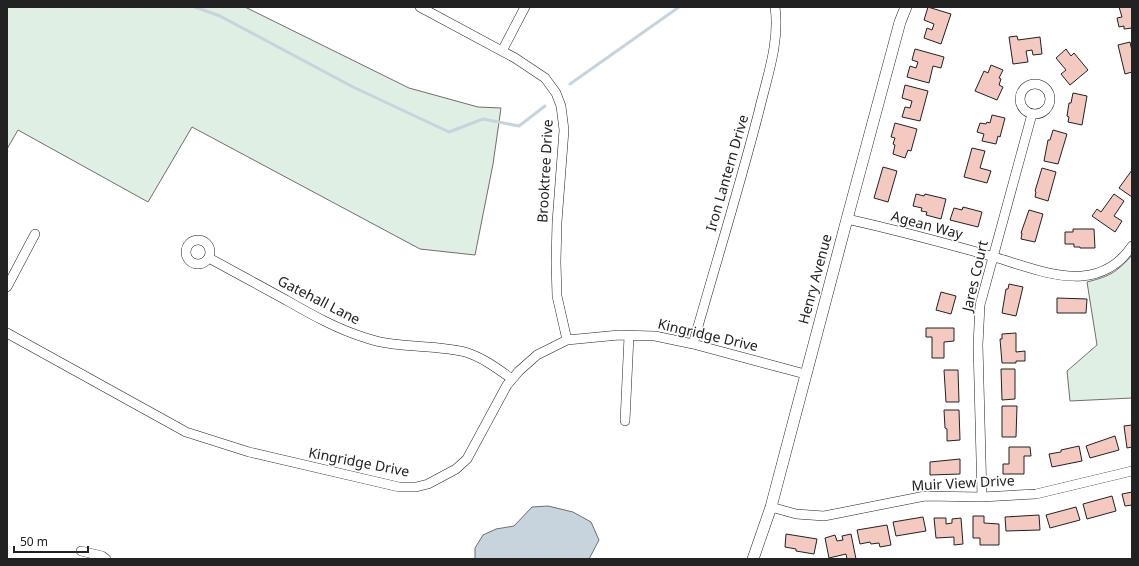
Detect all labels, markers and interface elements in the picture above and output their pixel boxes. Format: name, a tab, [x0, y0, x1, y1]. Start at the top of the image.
street label: Iron Lantern Drive	[701, 112, 752, 233]
street label: Brooktree Drive	[532, 119, 557, 223]
street label: Agean Way	[889, 206, 966, 243]
street label: Henry Avenue	[793, 232, 836, 326]
street label: Jares Court	[957, 239, 992, 315]
street label: Gatehall Lane	[275, 271, 364, 329]
street label: Kingridge Drive	[656, 314, 760, 355]
street label: Kingridge Drive	[307, 442, 411, 481]
street label: Muir View Drive	[911, 470, 1015, 495]
scale bar	[14, 528, 88, 554]
text: 50 m	[20, 533, 48, 550]

